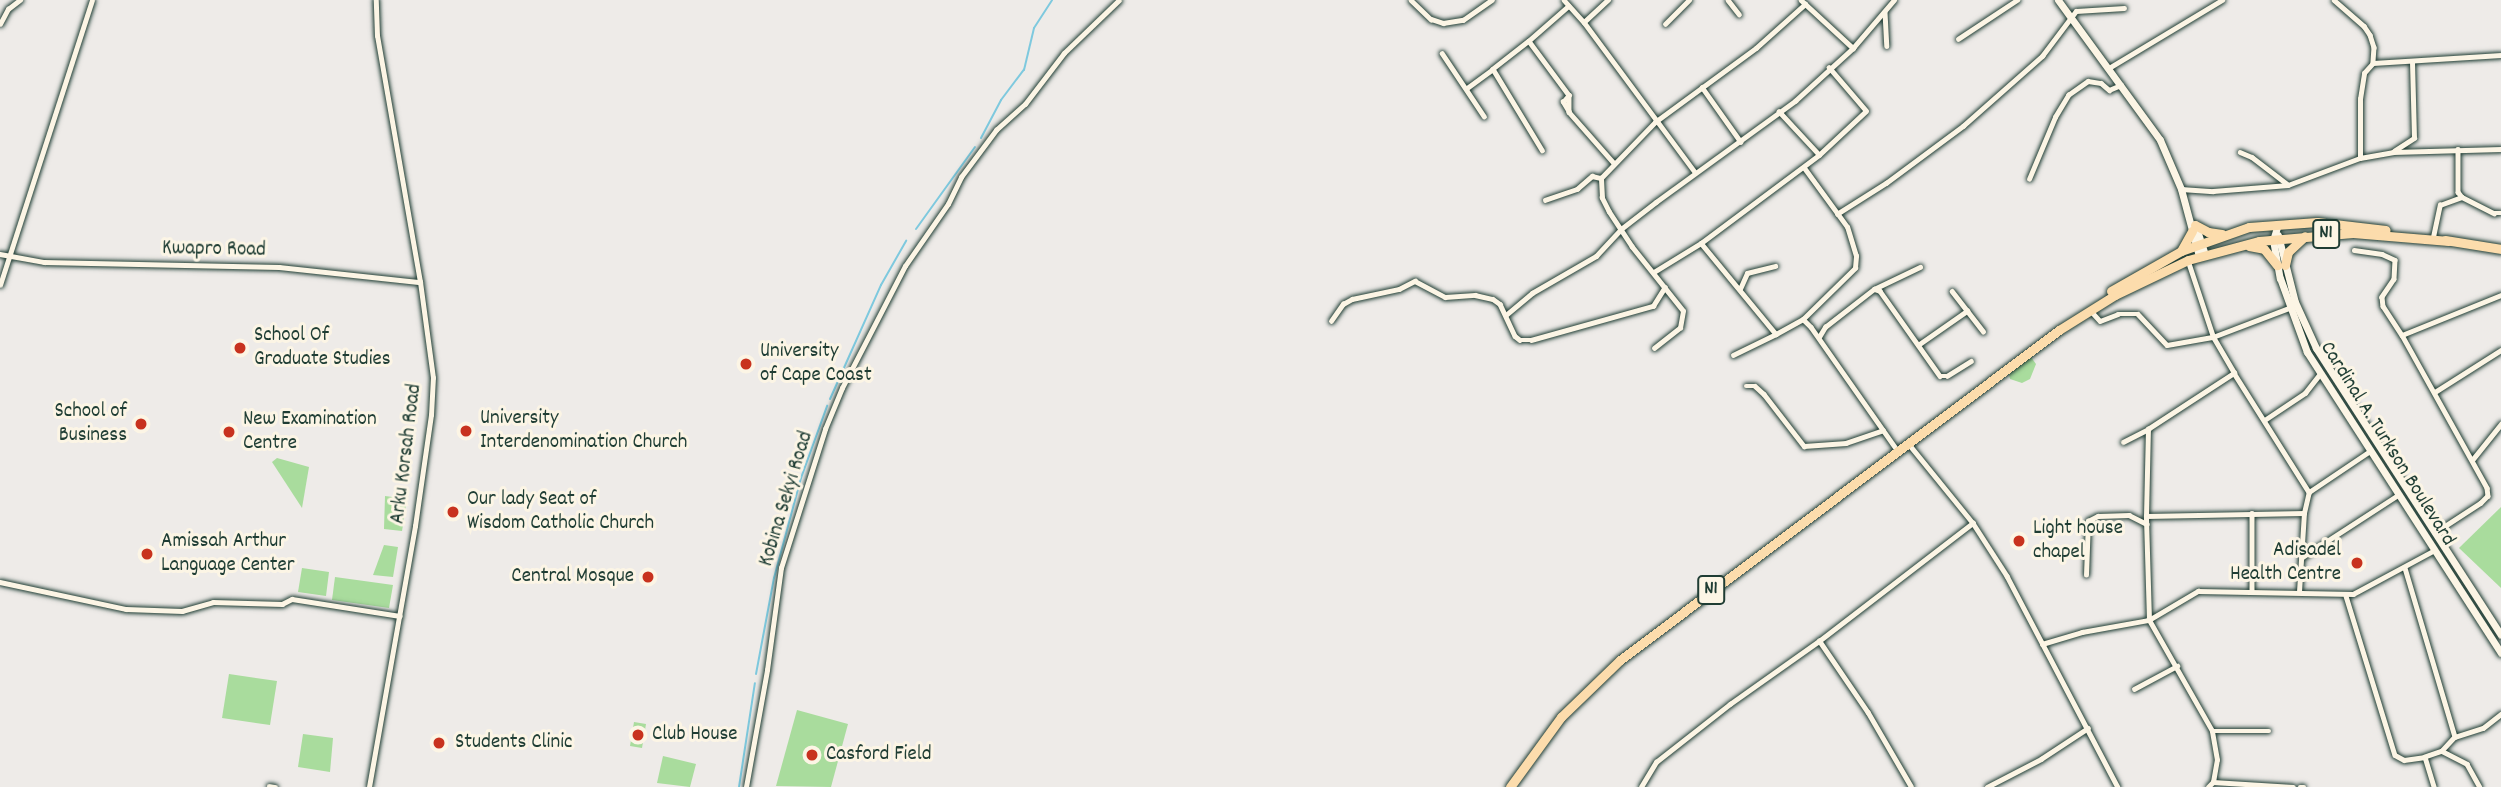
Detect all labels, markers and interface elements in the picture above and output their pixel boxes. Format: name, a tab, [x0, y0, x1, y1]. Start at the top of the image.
road number: N1	[2312, 218, 2340, 250]
street label: Kwapro Road	[162, 236, 266, 264]
place label: School Of Graduate Studies	[254, 323, 391, 373]
street label: Cardinal A. Turkson Boulevard	[2314, 337, 2460, 551]
place label: University of Cape Coast	[760, 339, 872, 389]
marker: School Of Graduate Studies	[232, 340, 248, 356]
marker: University of Cape Coast	[738, 356, 754, 372]
street label: Arku Korsah Road	[386, 383, 428, 525]
place label: School of Business	[54, 399, 127, 449]
place label: University Interdenomination Church	[480, 406, 687, 456]
place label: New Examination Centre	[243, 407, 377, 457]
marker: School of Business	[133, 416, 149, 432]
marker: University Interdenomination Church	[458, 423, 474, 439]
marker: New Examination Centre	[221, 424, 237, 440]
street label: Kobina Sekyi Road	[755, 428, 819, 570]
place label: Our lady Seat of Wisdom Catholic Church	[467, 487, 654, 537]
marker: Our lady Seat of Wisdom Catholic Church	[445, 504, 461, 520]
place label: Light house chapel	[2033, 516, 2123, 566]
place label: Amissah Arthur Language Center	[161, 529, 295, 579]
marker: Light house chapel	[2011, 533, 2027, 549]
place label: Adisadel Health Centre	[2230, 538, 2341, 588]
marker: Amissah Arthur Language Center	[139, 546, 155, 562]
marker: Adisadel Health Centre	[2347, 553, 2367, 573]
place label: Central Mosque	[511, 564, 634, 590]
marker: Central Mosque	[640, 569, 656, 585]
road number: N1	[1697, 575, 1725, 606]
place label: Club House	[652, 722, 738, 748]
marker: Club House	[630, 727, 646, 743]
place label: Students Clinic	[455, 730, 572, 756]
marker: Students Clinic	[429, 733, 449, 753]
place label: Casford Field	[826, 742, 932, 768]
marker: Casford Field	[804, 747, 820, 763]

